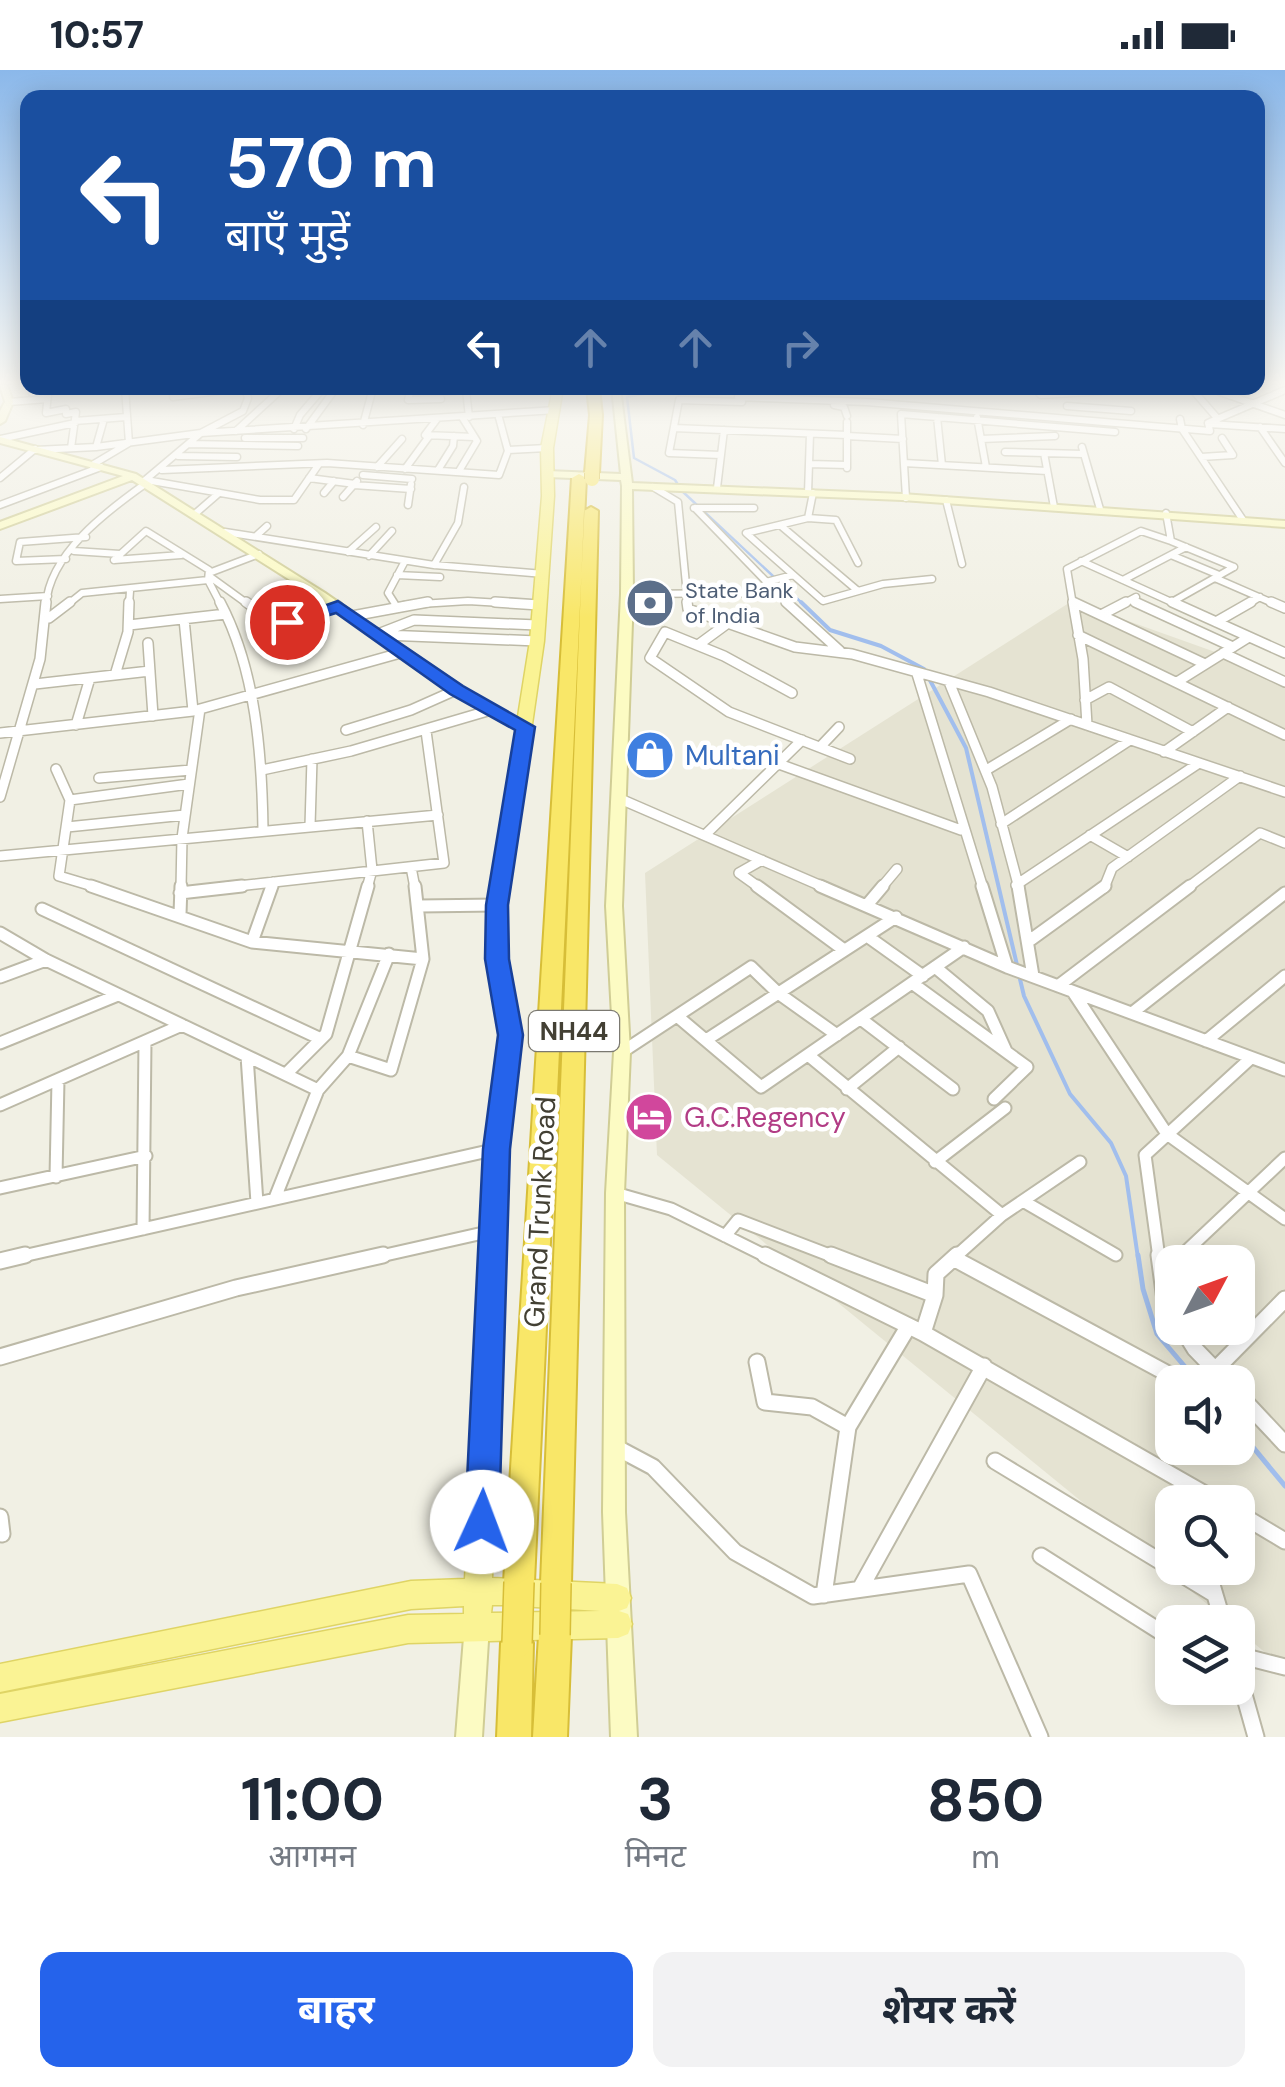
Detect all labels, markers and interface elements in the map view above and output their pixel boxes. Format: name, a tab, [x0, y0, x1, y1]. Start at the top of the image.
text: 10:57	[50, 10, 144, 60]
text: 570 m	[225, 118, 437, 209]
icon: left	[60, 130, 190, 260]
text: बाएँ मुड़ें	[225, 206, 350, 265]
icon: left	[458, 320, 513, 375]
icon: ahead	[563, 320, 618, 375]
icon: ahead	[668, 320, 723, 375]
icon: right	[773, 320, 828, 375]
place label: State Bank of India	[685, 576, 794, 630]
bank icon: State Bank of India	[624, 577, 676, 629]
pin	[245, 580, 330, 665]
icon: arrive	[260, 595, 315, 650]
shop icon: Multani	[624, 729, 676, 781]
place label: Multani	[685, 737, 780, 774]
road number: NH44	[529, 1011, 619, 1051]
hotel icon: G.C.Regency	[623, 1091, 675, 1143]
street label: Grand Trunk Road	[515, 1096, 565, 1328]
place label: G.C.Regency	[684, 1099, 846, 1136]
north arrow	[1155, 1245, 1255, 1345]
map controls	[1155, 1245, 1255, 1705]
button: sound	[1155, 1365, 1255, 1465]
position arrow	[430, 1470, 534, 1574]
button: search	[1155, 1485, 1255, 1585]
button: layers	[1155, 1605, 1255, 1705]
text: 11:00	[241, 1760, 384, 1839]
text: 3	[637, 1760, 674, 1839]
text: 850	[927, 1761, 1044, 1840]
text: आगमन	[269, 1835, 356, 1877]
text: मिनट	[625, 1835, 686, 1877]
text: m	[971, 1836, 1000, 1878]
button: बाहर	[40, 1952, 633, 2067]
button: शेयर करें	[653, 1952, 1245, 2067]

